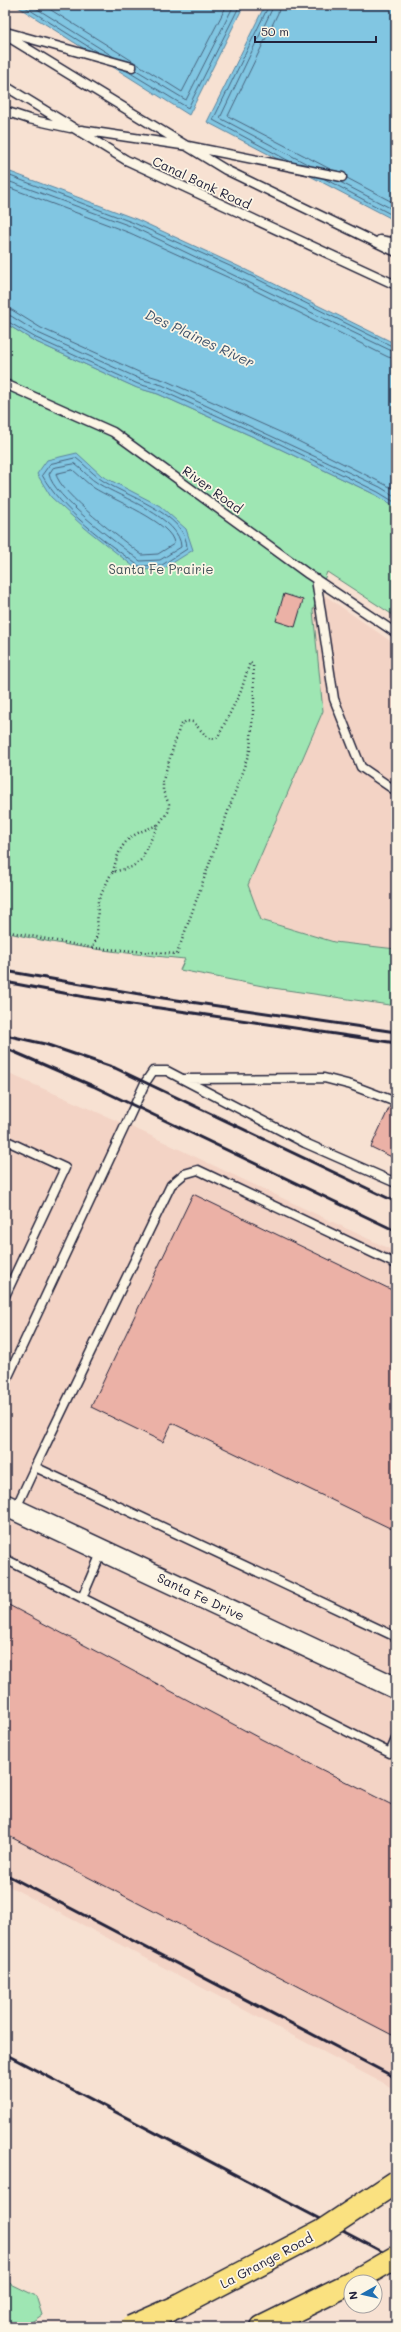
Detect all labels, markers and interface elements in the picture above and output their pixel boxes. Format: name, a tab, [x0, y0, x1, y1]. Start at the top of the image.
scale bar	[255, 18, 376, 44]
text: 50 m	[261, 23, 289, 39]
street label: Canal Bank Road	[150, 152, 254, 212]
water label: Des Plaines River	[142, 304, 258, 372]
street label: River Road	[180, 461, 246, 517]
park label: Santa Fe Prairie	[108, 560, 214, 577]
street label: Santa Fe Drive	[155, 1568, 247, 1624]
street label: La Grange Road	[217, 2228, 315, 2292]
north arrow	[343, 2274, 383, 2314]
text: N	[345, 2290, 361, 2301]

